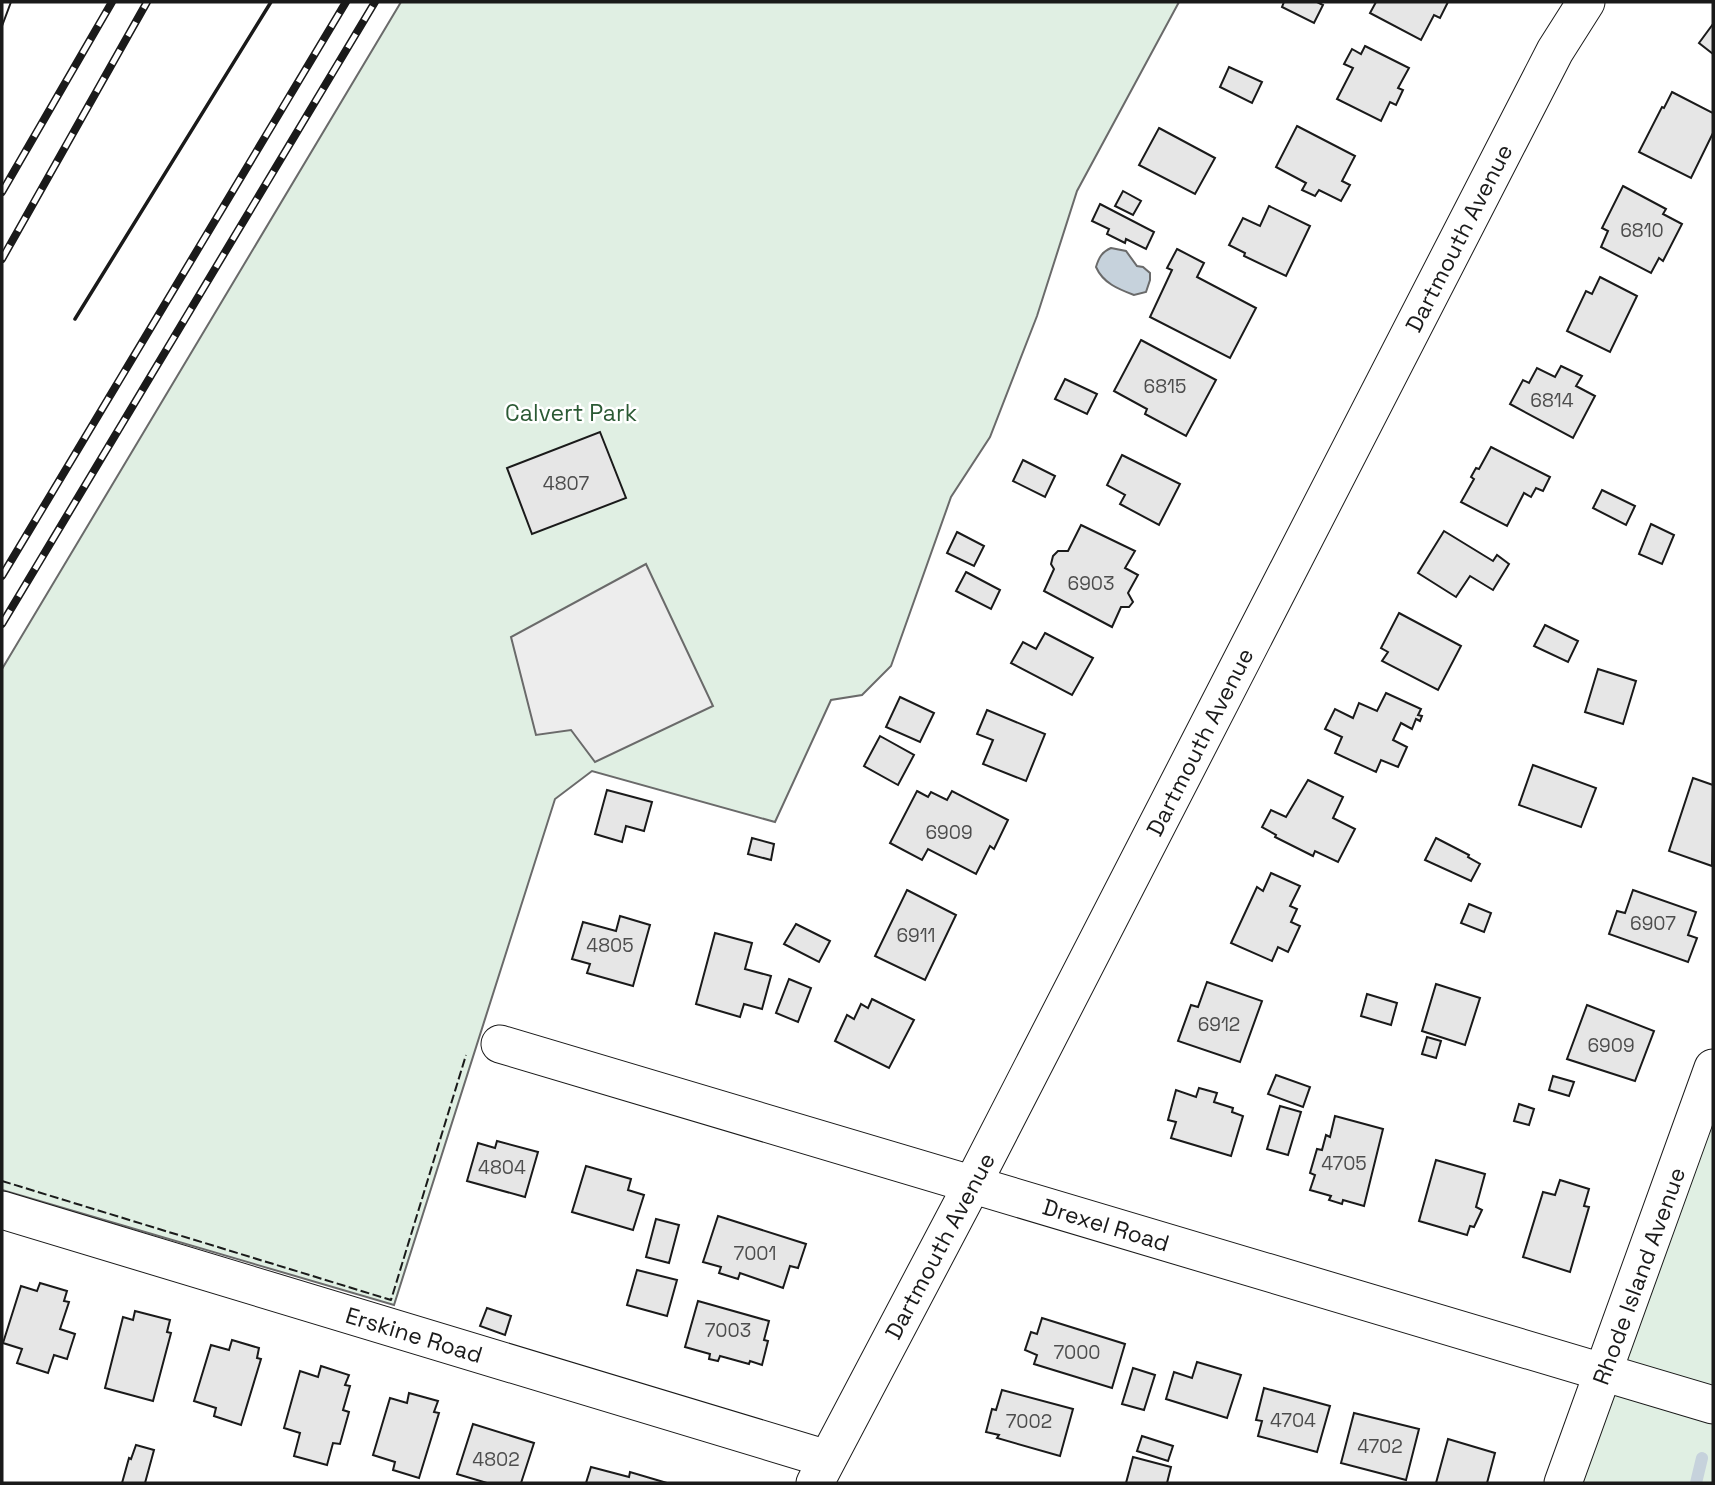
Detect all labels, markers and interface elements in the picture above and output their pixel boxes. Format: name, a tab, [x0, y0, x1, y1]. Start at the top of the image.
street label: Dartmouth Avenue	[1399, 139, 1519, 337]
house number: 6810	[1620, 218, 1664, 243]
house number: 6815	[1144, 374, 1186, 399]
house number: 6814	[1530, 388, 1574, 413]
park label: Calvert Park	[505, 398, 637, 428]
house number: 4807	[543, 471, 589, 496]
house number: 6903	[1068, 571, 1114, 596]
street label: Dartmouth Avenue	[1140, 643, 1260, 841]
house number: 6909	[925, 820, 973, 845]
house number: 6907	[1630, 911, 1676, 936]
house number: 6911	[896, 923, 936, 948]
house number: 4805	[586, 933, 634, 958]
house number: 6912	[1198, 1012, 1240, 1037]
house number: 6909	[1587, 1033, 1635, 1058]
street label: Dartmouth Avenue	[878, 1147, 1002, 1345]
house number: 4705	[1321, 1151, 1367, 1176]
house number: 4804	[478, 1155, 526, 1180]
street label: Rhode Island Avenue	[1586, 1163, 1692, 1389]
street label: Drexel Road	[1039, 1192, 1173, 1258]
house number: 7001	[734, 1241, 776, 1266]
street label: Erskine Road	[342, 1300, 486, 1370]
house number: 7003	[705, 1318, 751, 1343]
house number: 7000	[1053, 1340, 1101, 1365]
house number: 4704	[1270, 1408, 1316, 1433]
house number: 7002	[1006, 1409, 1052, 1434]
house number: 4702	[1357, 1434, 1403, 1459]
house number: 4802	[472, 1447, 520, 1472]

